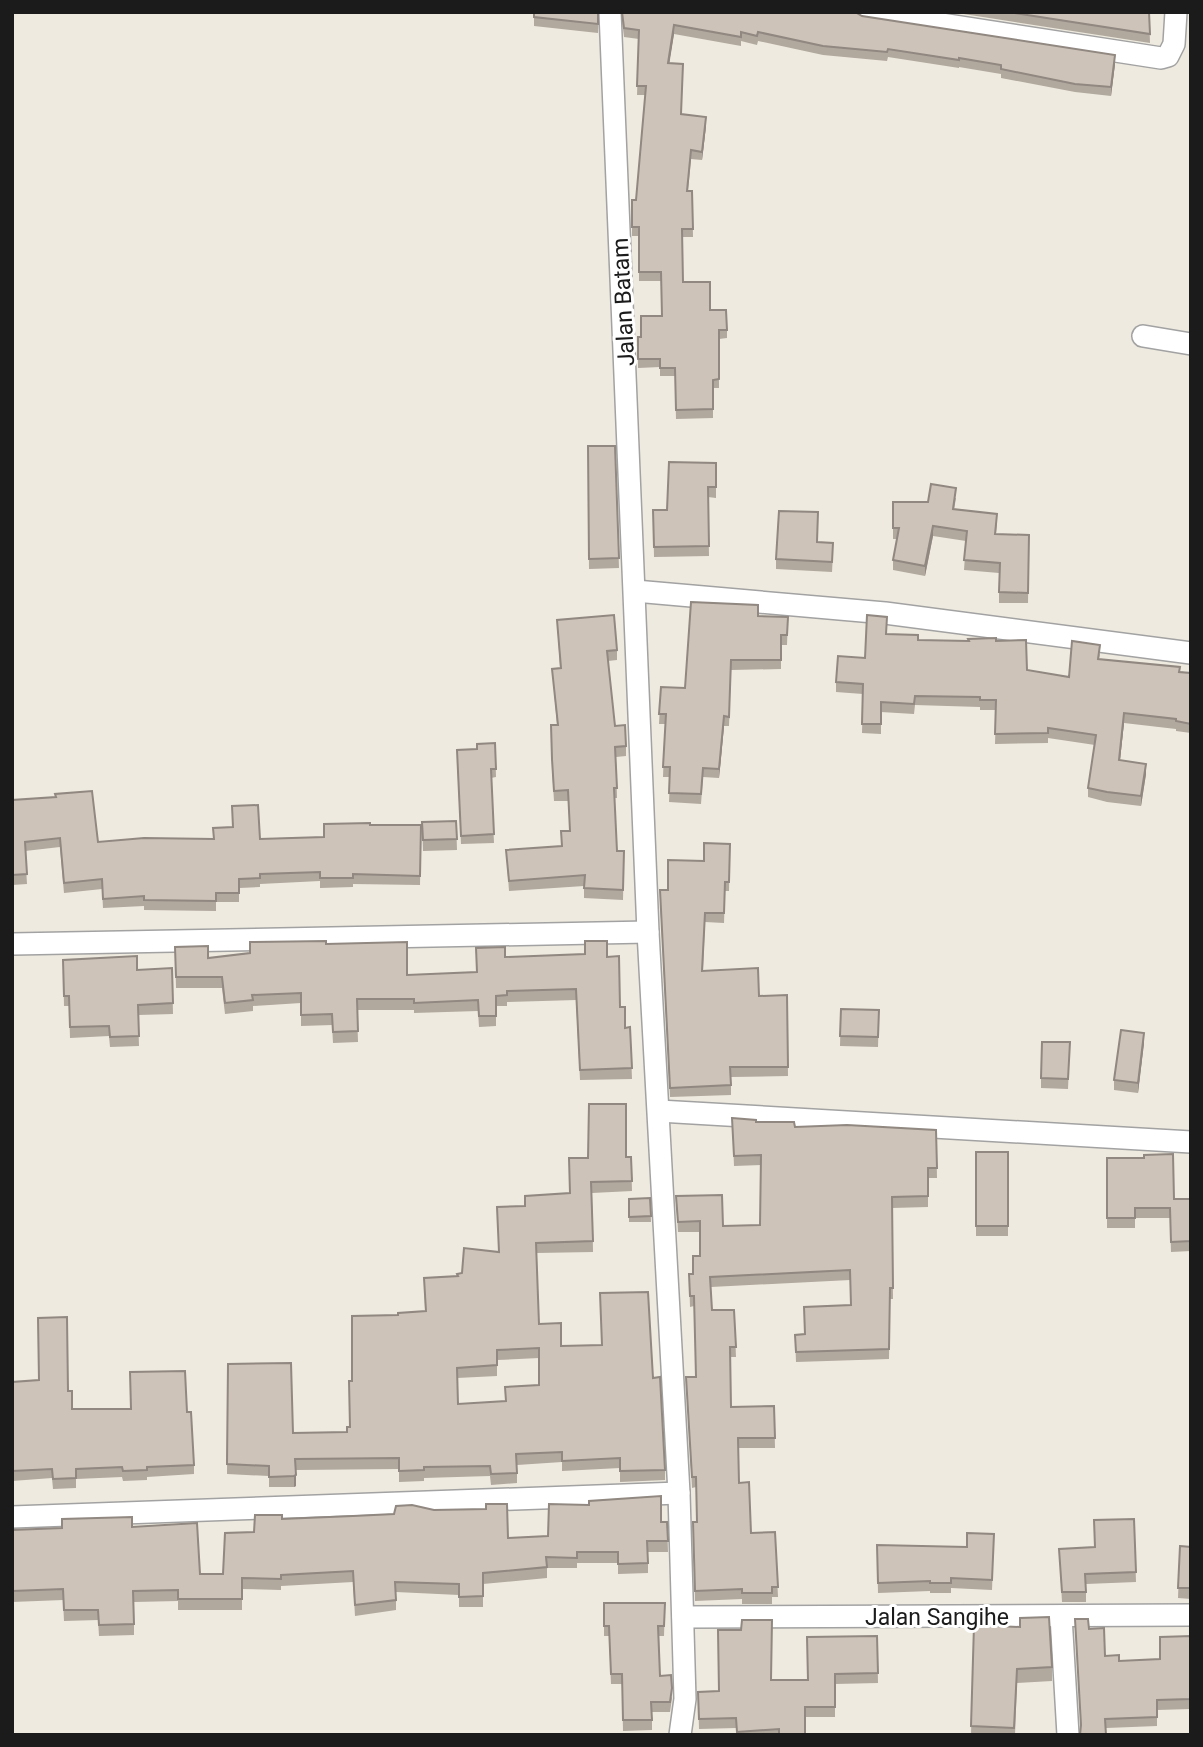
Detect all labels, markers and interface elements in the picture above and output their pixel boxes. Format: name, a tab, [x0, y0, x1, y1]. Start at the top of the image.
street label: Jalan Batam	[607, 237, 640, 367]
street label: Jalan Sangihe	[865, 1604, 1009, 1631]

